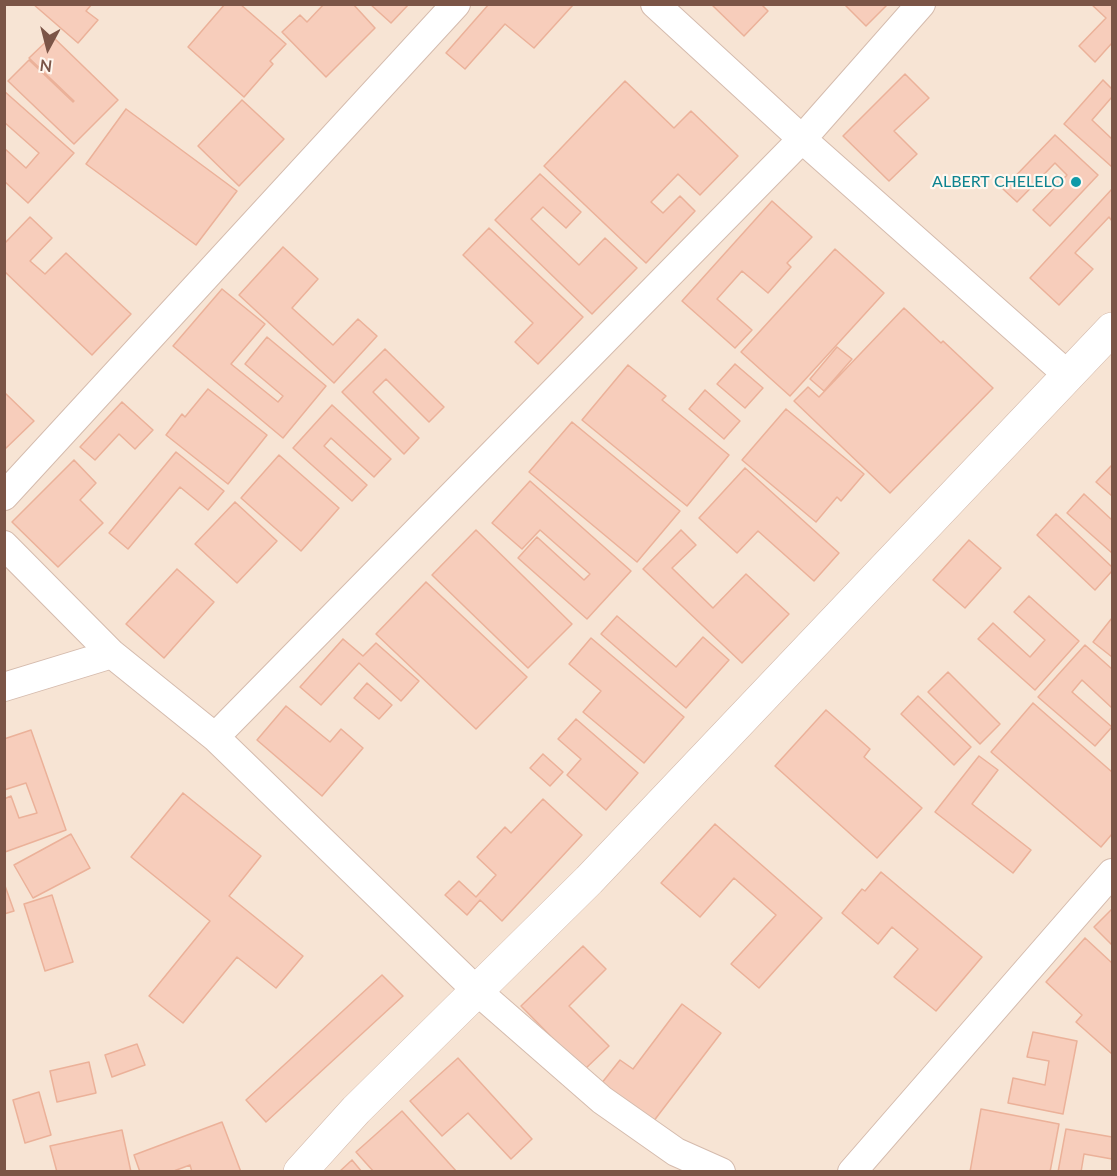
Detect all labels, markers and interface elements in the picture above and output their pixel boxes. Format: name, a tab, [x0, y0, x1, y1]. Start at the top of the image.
north arrow	[18, 18, 78, 78]
text: N	[38, 56, 53, 77]
place label: ALBERT CHELELO	[932, 172, 1064, 192]
marker: ALBERT CHELELO	[1069, 175, 1083, 189]

